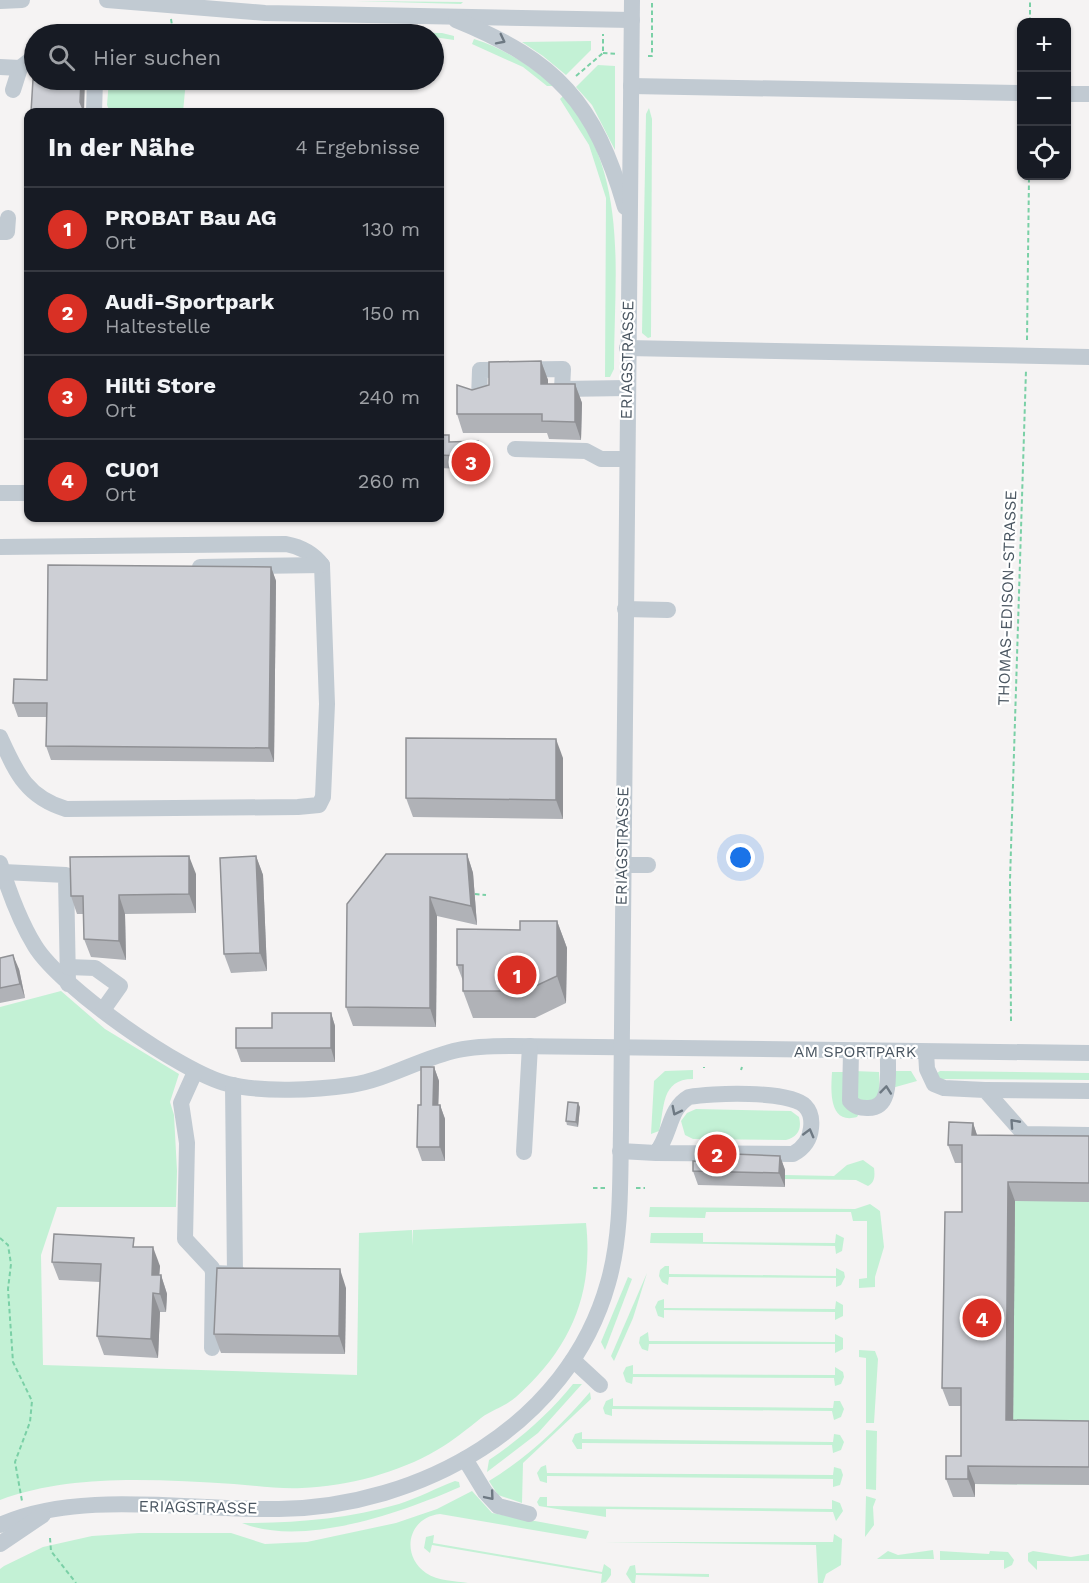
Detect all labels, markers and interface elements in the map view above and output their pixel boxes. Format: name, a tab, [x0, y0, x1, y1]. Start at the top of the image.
map controls	[1017, 18, 1071, 180]
button: +	[1017, 18, 1071, 72]
search box	[24, 24, 444, 90]
one-way arrow	[495, 33, 505, 44]
icon: search	[45, 41, 78, 74]
text: Hier suchen	[93, 45, 221, 70]
button: −	[1017, 72, 1071, 126]
button: locate	[1017, 126, 1071, 180]
text: In der Nähe	[48, 132, 195, 162]
text: 4 Ergebnisse	[296, 135, 420, 159]
text: PROBAT Bau AG	[105, 205, 277, 230]
text: 1	[63, 217, 72, 241]
text: 130 m	[362, 217, 420, 241]
text: Ort	[105, 230, 136, 254]
text: Audi-Sportpark	[105, 289, 274, 314]
text: 2	[62, 301, 73, 325]
text: 150 m	[362, 301, 420, 325]
street label: ERIAGSTRASSE	[616, 301, 638, 419]
text: Haltestelle	[105, 314, 211, 338]
text: Hilti Store	[105, 373, 216, 398]
text: 3	[62, 385, 73, 409]
text: 240 m	[358, 385, 420, 409]
text: Ort	[105, 398, 136, 422]
pin: 3	[452, 440, 490, 484]
text: CU01	[105, 457, 159, 482]
text: 4	[61, 469, 74, 493]
text: 260 m	[358, 469, 420, 493]
text: Ort	[105, 482, 136, 506]
street label: THOMAS-EDISON-STRASSE	[994, 490, 1020, 706]
street label: ERIAGSTRASSE	[611, 787, 633, 905]
your location	[726, 843, 755, 872]
pin: 1	[498, 952, 536, 998]
street label: AM SPORTPARK	[794, 1042, 917, 1061]
one-way arrow	[879, 1086, 891, 1095]
one-way arrow	[672, 1105, 683, 1115]
one-way arrow	[1010, 1119, 1021, 1130]
one-way arrow	[801, 1128, 814, 1138]
pin: 2	[698, 1132, 736, 1176]
pin: 4	[962, 1296, 1002, 1340]
one-way arrow	[483, 1489, 494, 1500]
street label: ERIAGSTRASSE	[139, 1496, 257, 1518]

